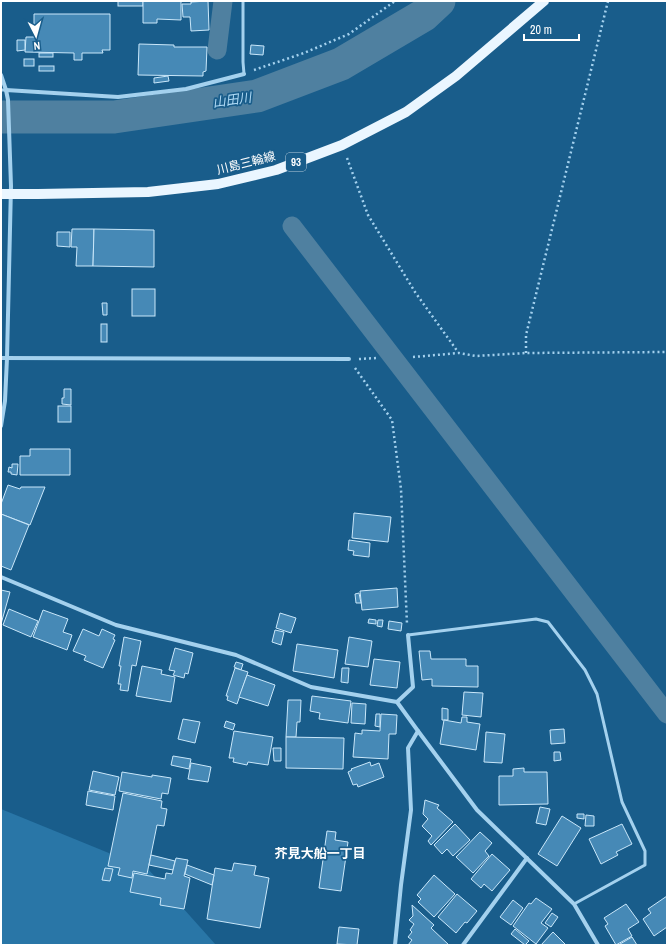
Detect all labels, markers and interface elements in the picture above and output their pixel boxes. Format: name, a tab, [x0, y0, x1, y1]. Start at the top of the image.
north arrow	[16, 16, 56, 56]
scale bar	[524, 16, 579, 42]
text: 20 m	[530, 22, 552, 38]
text: N	[33, 39, 41, 53]
water label: 山田川	[211, 89, 254, 111]
street label: 川島三輪線	[215, 148, 277, 178]
road number: 93	[286, 153, 306, 171]
district label: 芥見大船一丁目	[274, 845, 366, 862]

